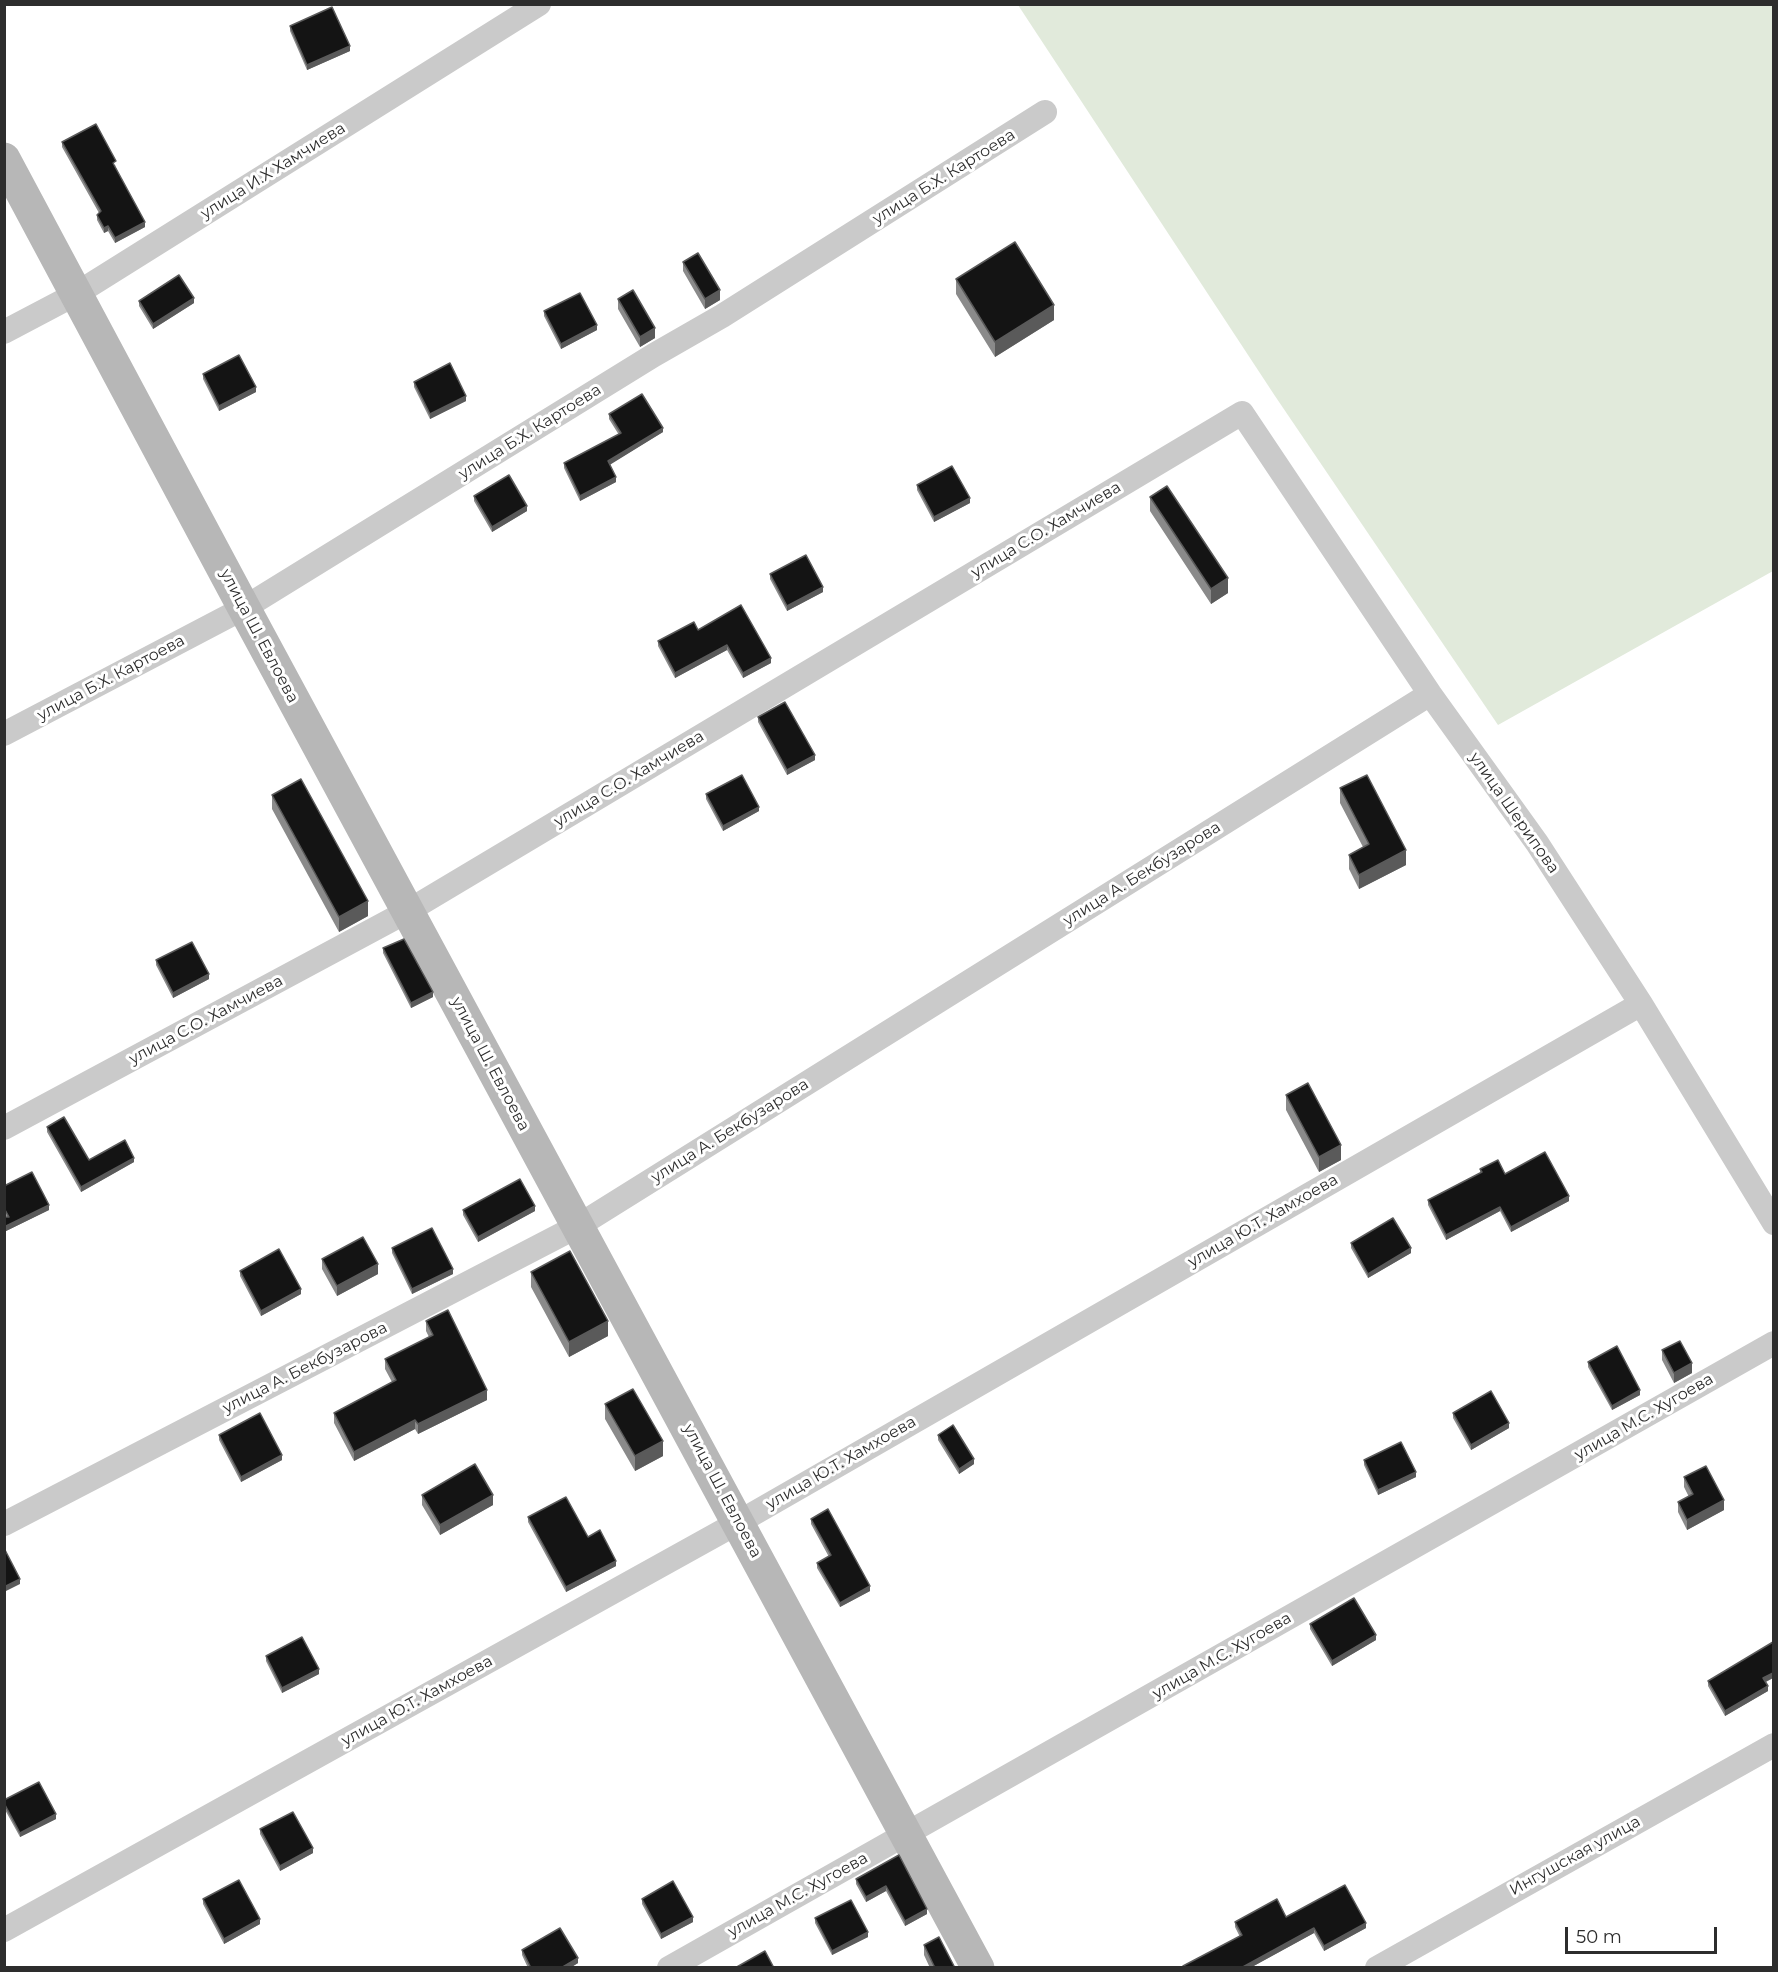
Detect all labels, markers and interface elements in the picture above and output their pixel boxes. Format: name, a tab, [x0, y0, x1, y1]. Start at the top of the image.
street label: улица И.Х Хамчиева	[197, 119, 349, 223]
street label: улица Б.Х. Картоева	[869, 125, 1019, 229]
street label: улица Б.Х. Картоева	[455, 380, 605, 484]
street label: улица С.О. Хамчиева	[968, 478, 1124, 582]
street label: улица Ш. Евлоева	[216, 566, 302, 706]
street label: улица Б.Х. Картоева	[34, 631, 188, 725]
street label: улица С.О. Хамчиева	[551, 727, 707, 831]
street label: улица Шерипова	[1465, 749, 1563, 877]
street label: улица А. Бекбузарова	[1060, 818, 1224, 930]
street label: улица С.О. Хамчиева	[126, 971, 286, 1069]
street label: улица Ш. Евлоева	[447, 994, 533, 1134]
street label: улица А. Бекбузарова	[648, 1075, 812, 1187]
street label: улица Ю.Т. Хамхоева	[1185, 1170, 1341, 1272]
street label: улица А. Бекбузарова	[219, 1318, 391, 1418]
street label: улица М.С. Хугоева	[1571, 1369, 1717, 1465]
street label: улица Ю.Т. Хамхоева	[763, 1412, 919, 1514]
street label: улица Ш. Евлоева	[679, 1421, 765, 1561]
street label: улица М.С. Хугоева	[1149, 1608, 1295, 1704]
street label: улица Ю.Т. Хамхоева	[338, 1651, 496, 1751]
street label: Ингушская улица	[1506, 1812, 1644, 1900]
street label: улица М.С. Хугоева	[725, 1849, 871, 1941]
scale bar	[1568, 1915, 1720, 1953]
text: 50 m	[1576, 1926, 1622, 1948]

